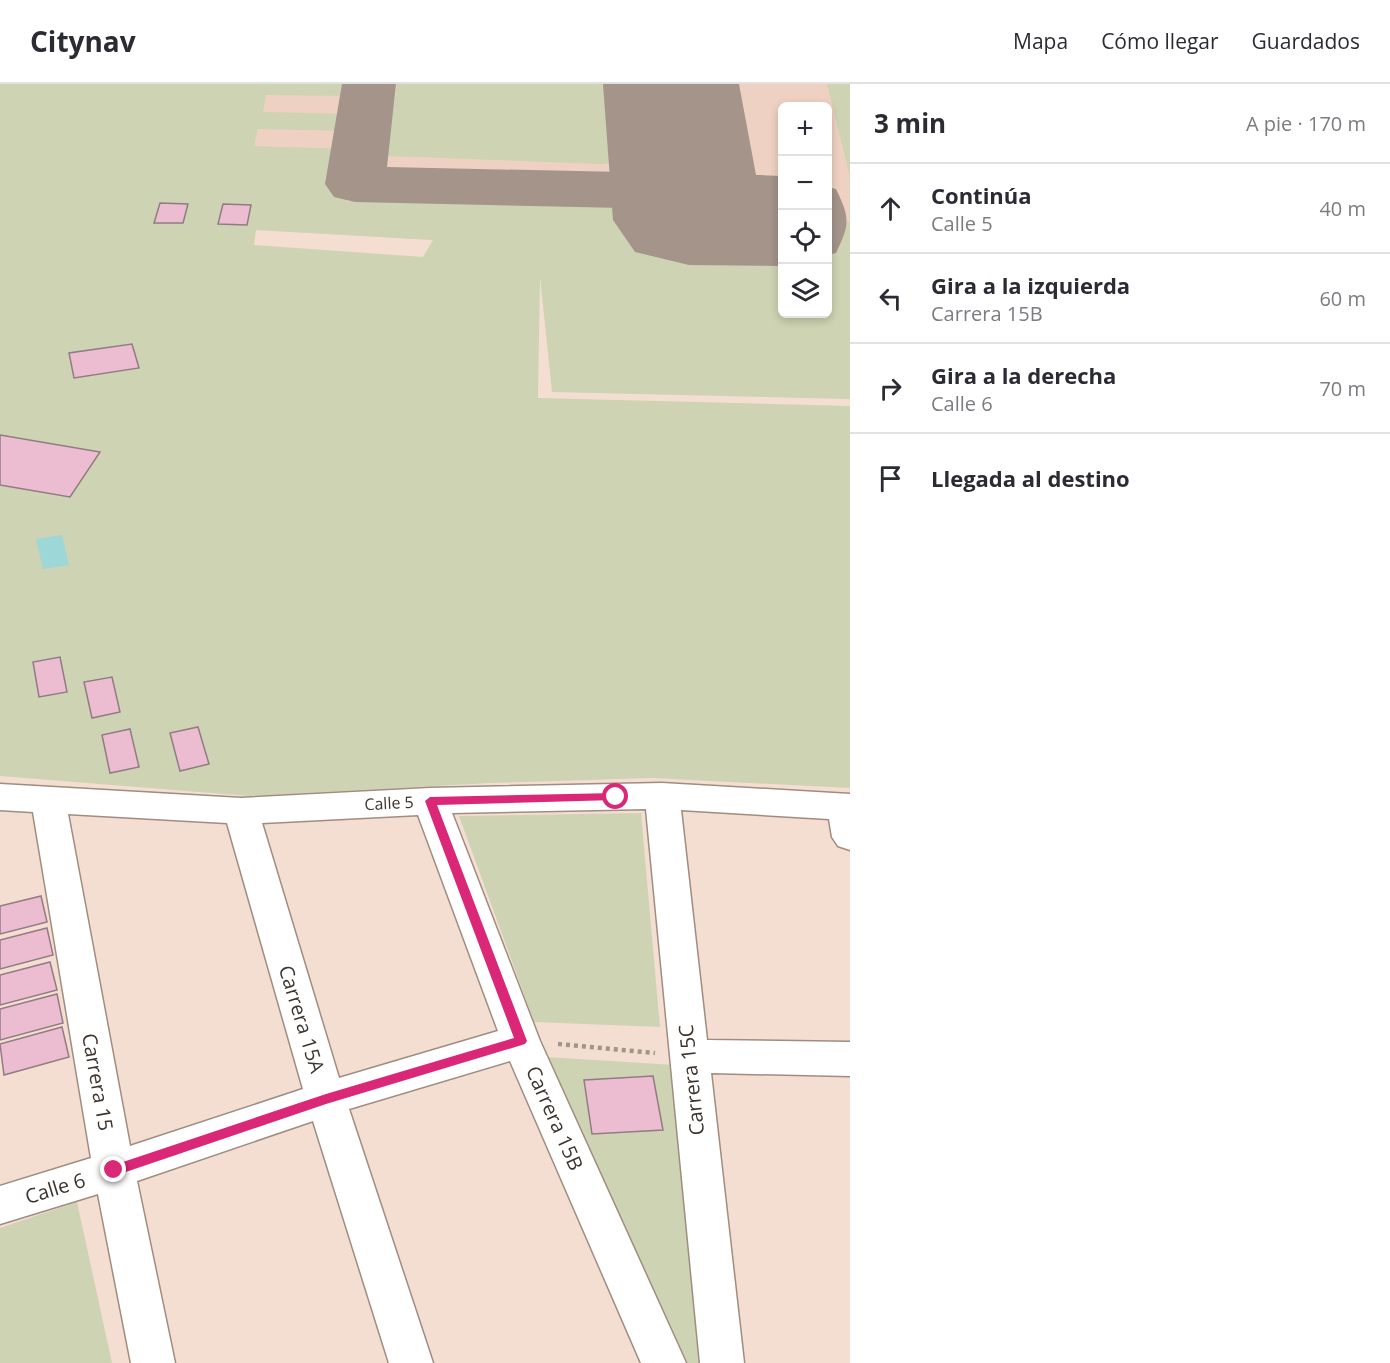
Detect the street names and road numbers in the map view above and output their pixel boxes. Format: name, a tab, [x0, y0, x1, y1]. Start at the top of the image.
street label: Calle 5	[364, 791, 414, 815]
street label: Carrera 15A	[273, 962, 331, 1076]
street label: Carrera 15C	[672, 1023, 710, 1137]
street label: Carrera 15	[76, 1031, 120, 1133]
street label: Carrera 15B	[520, 1062, 590, 1174]
street label: Calle 6	[22, 1166, 88, 1210]

